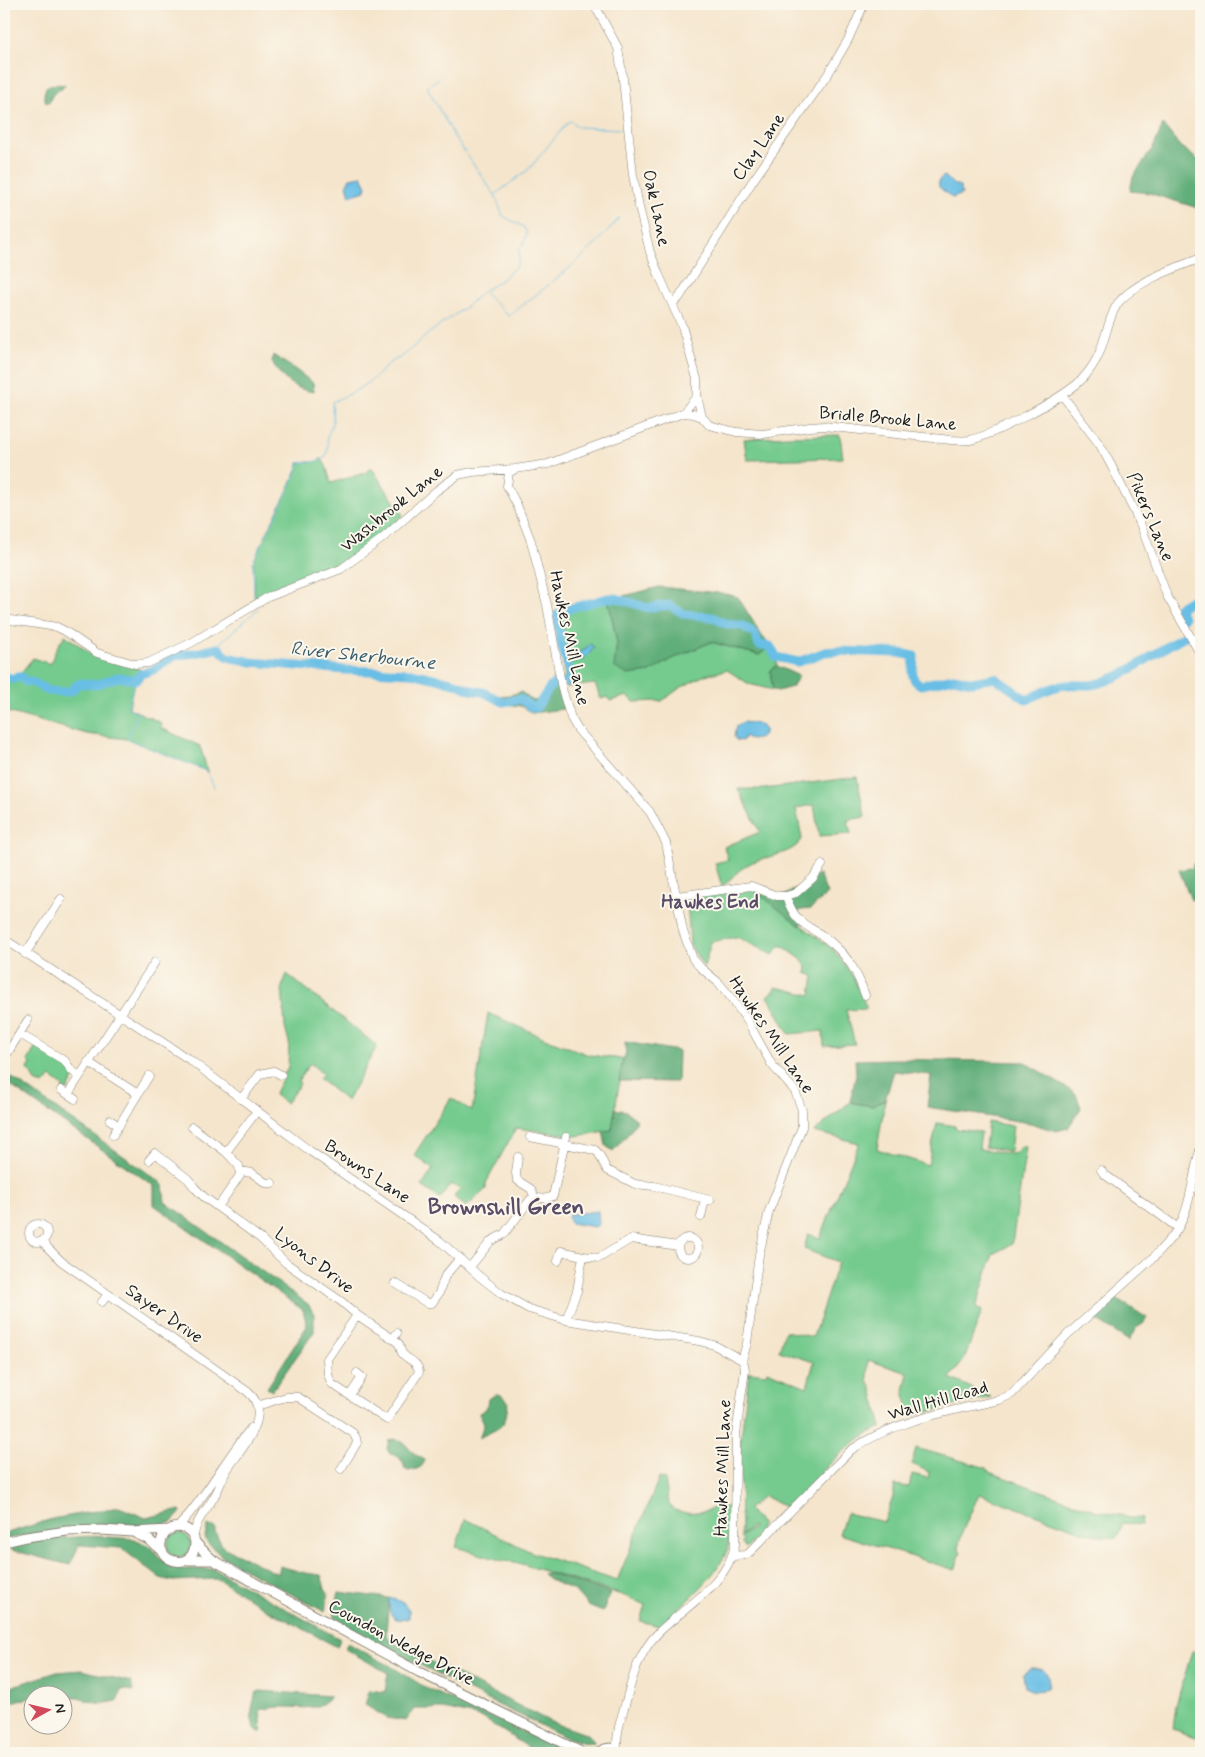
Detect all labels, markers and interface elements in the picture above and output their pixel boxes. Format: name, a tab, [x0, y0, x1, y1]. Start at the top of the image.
street label: Clay Lane	[727, 108, 791, 186]
street label: Oak Lane	[636, 167, 676, 249]
street label: Bridle Brook Lane	[818, 401, 958, 437]
street label: Washbrook Lane	[335, 460, 449, 558]
street label: Pikers Lane	[1120, 469, 1180, 565]
street label: Hawkes Mill Lane	[543, 568, 595, 708]
water label: River Sherbourne	[289, 636, 437, 676]
district label: Hawkes End	[661, 890, 759, 915]
street label: Hawkes Mill Lane	[723, 971, 819, 1099]
street label: Browns Lane	[319, 1134, 415, 1210]
district label: Brownshill Green	[428, 1194, 584, 1222]
street label: Lyons Drive	[269, 1222, 359, 1300]
street label: Sayer Drive	[121, 1279, 207, 1349]
street label: Wall Hill Road	[885, 1375, 991, 1427]
street label: Hawkes Mill Lane	[709, 1399, 737, 1537]
street label: Coundon Wedge Drive	[324, 1594, 478, 1692]
north arrow	[22, 1684, 72, 1734]
text: N	[50, 1702, 69, 1714]

